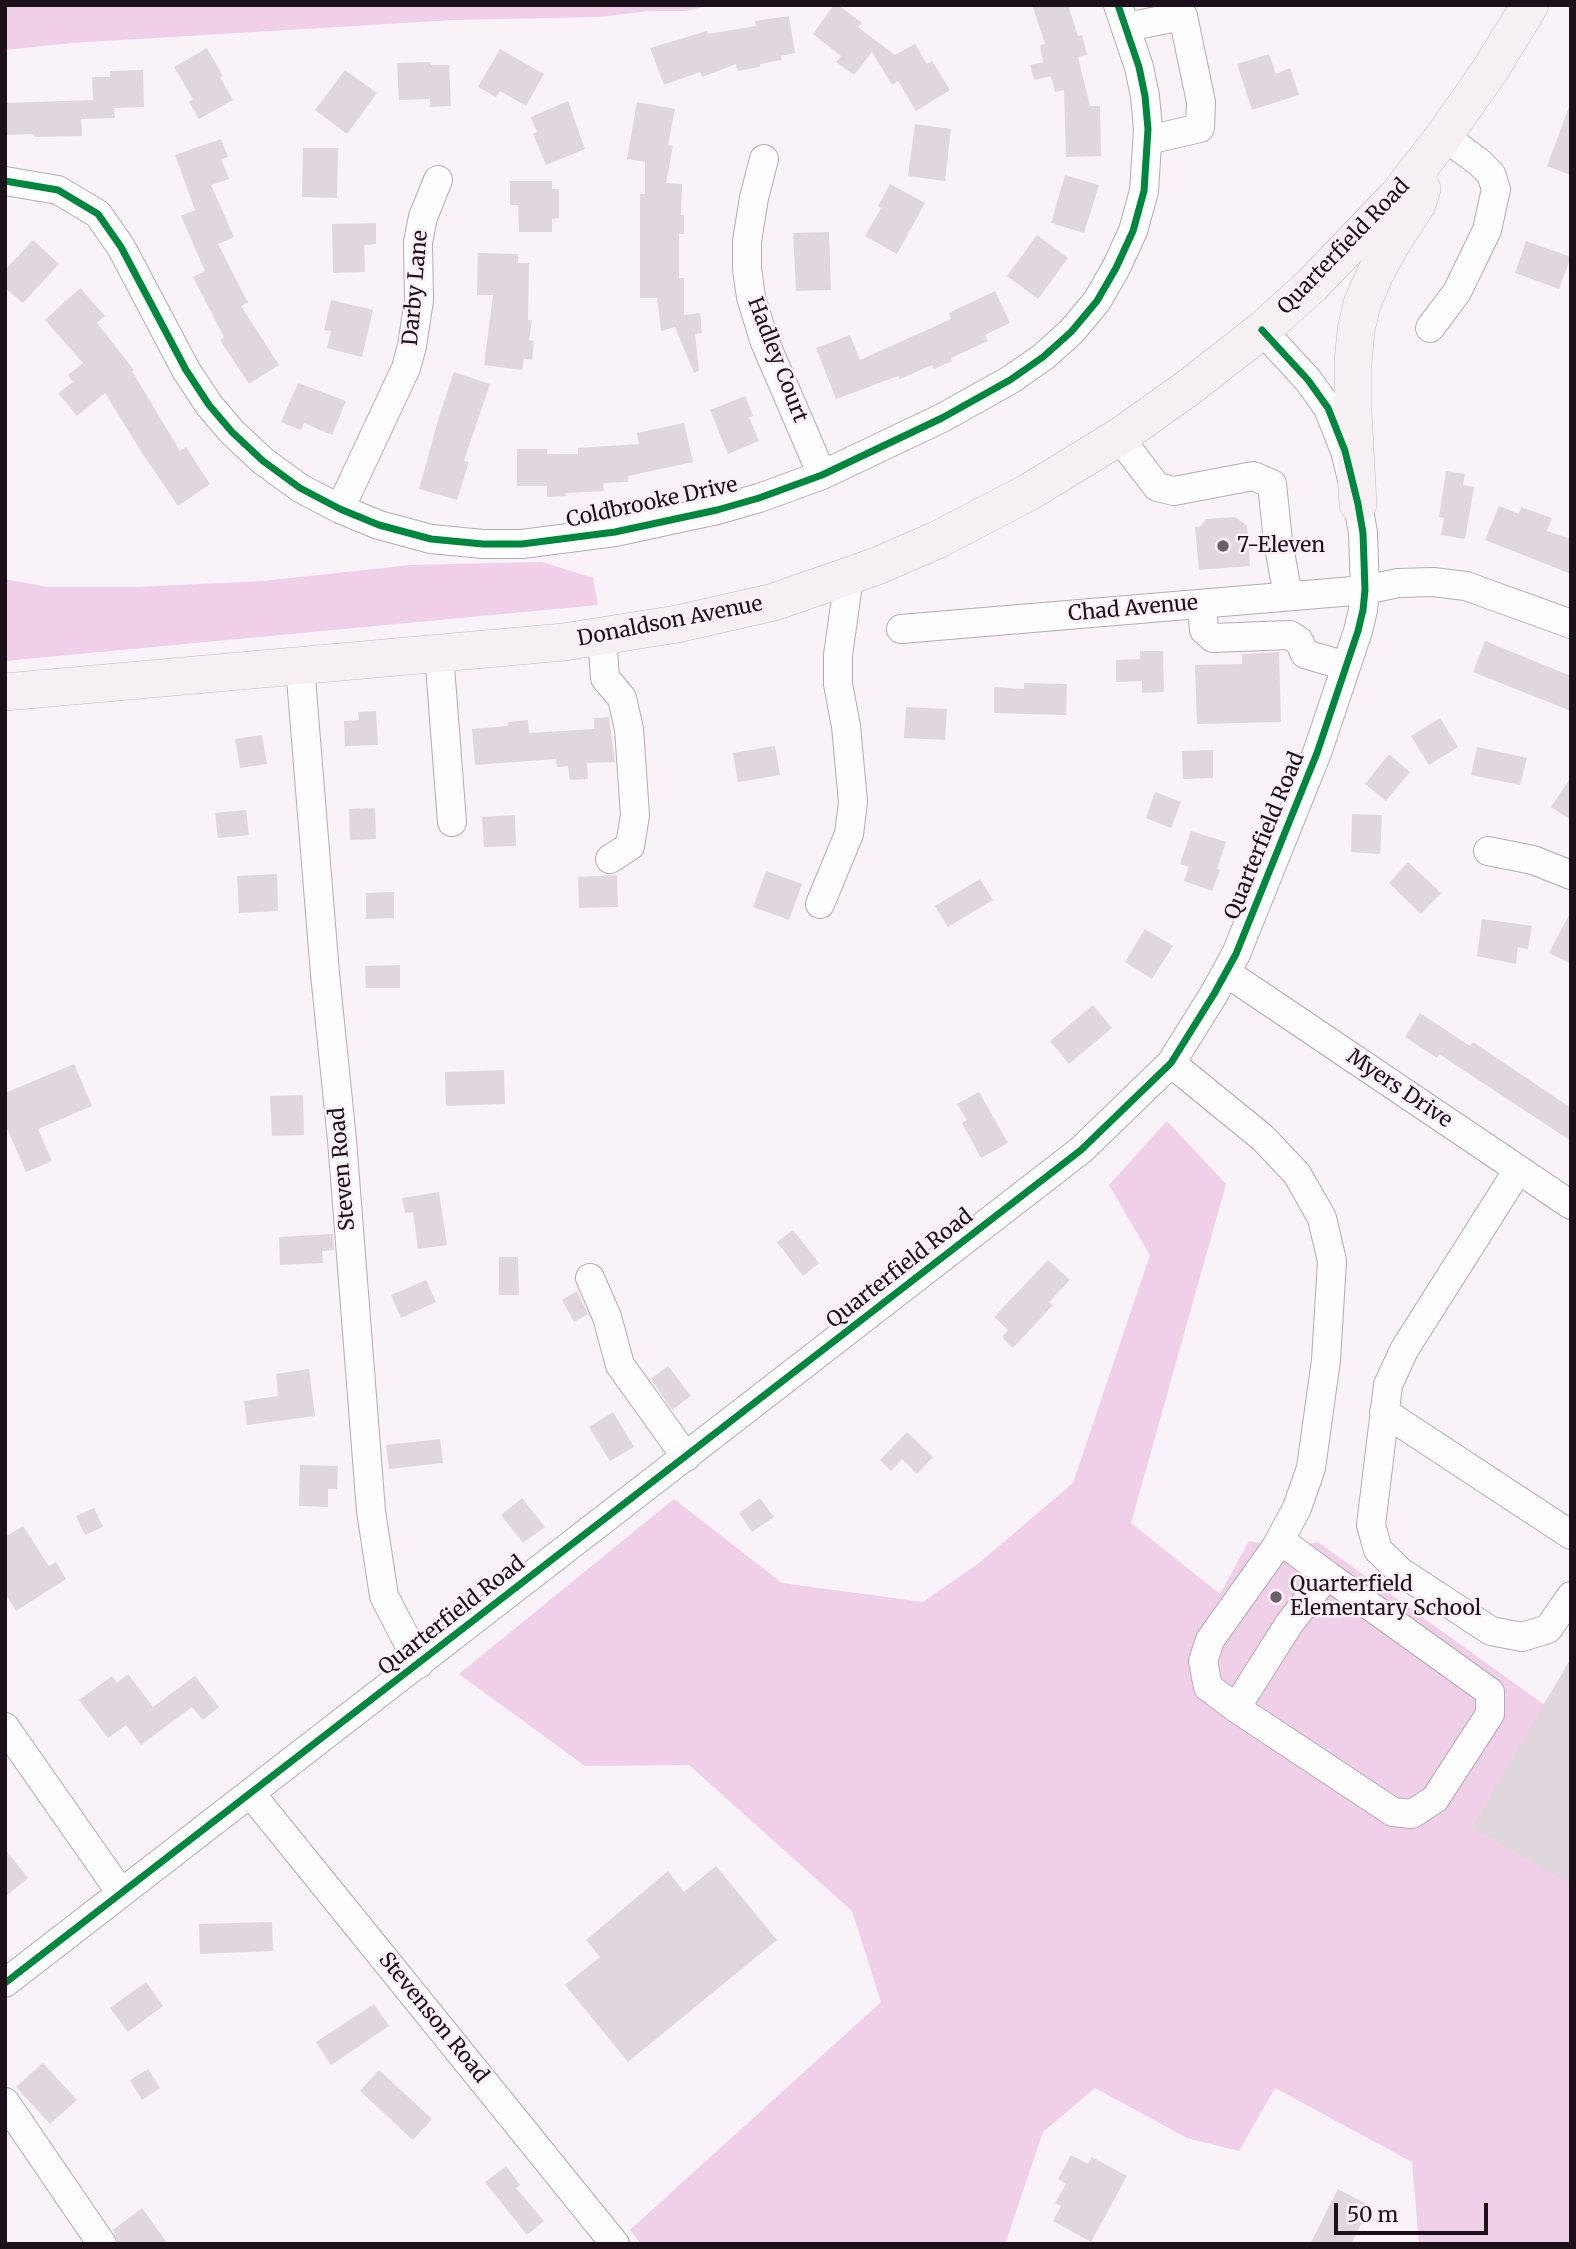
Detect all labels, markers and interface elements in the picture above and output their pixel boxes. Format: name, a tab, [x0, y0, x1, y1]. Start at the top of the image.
street label: Quarterfield Road	[1273, 174, 1415, 320]
street label: Darby Lane	[398, 229, 434, 347]
street label: Hadley Court	[742, 294, 812, 426]
street label: Coldbrooke Drive	[564, 473, 740, 533]
place label: 7-Eleven	[1237, 533, 1325, 559]
marker: 7-Eleven	[1215, 538, 1231, 554]
street label: Chad Avenue	[1067, 591, 1199, 627]
street label: Donaldson Avenue	[575, 592, 765, 652]
street label: Quarterfield Road	[1220, 748, 1310, 924]
street label: Myers Drive	[1341, 1044, 1457, 1134]
street label: Steven Road	[325, 1106, 361, 1232]
street label: Quarterfield Road	[822, 1204, 978, 1334]
street label: Quarterfield Road	[374, 1551, 530, 1681]
place label: Quarterfield Elementary School	[1290, 1572, 1481, 1622]
marker: Quarterfield Elementary School	[1268, 1589, 1284, 1605]
street label: Stevenson Road	[373, 1948, 493, 2088]
scale bar	[1338, 2190, 1492, 2234]
text: 50 m	[1347, 2201, 1398, 2228]

